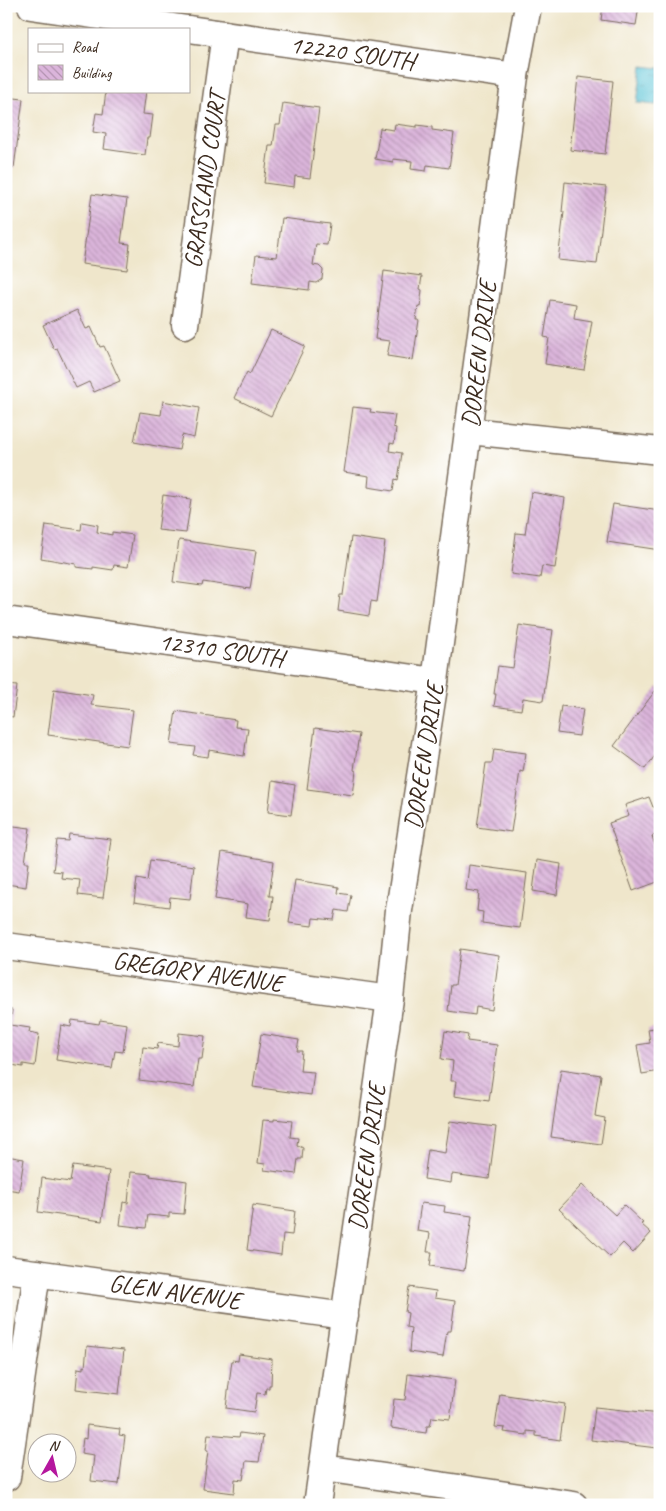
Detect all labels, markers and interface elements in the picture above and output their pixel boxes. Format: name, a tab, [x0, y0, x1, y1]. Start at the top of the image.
legend	[28, 28, 190, 92]
street label: 12220 SOUTH	[288, 28, 420, 78]
text: Road	[72, 38, 99, 57]
text: Building	[72, 64, 112, 83]
street label: GRASSLAND COURT	[177, 84, 234, 270]
street label: DOREEN DRIVE	[454, 276, 504, 429]
street label: 12310 SOUTH	[157, 625, 289, 675]
street label: DOREEN DRIVE	[397, 678, 452, 831]
street label: GREGORY AVENUE	[111, 944, 288, 1000]
street label: DOREEN DRIVE	[341, 1079, 394, 1232]
street label: GLEN AVENUE	[107, 1267, 246, 1318]
north arrow	[28, 1434, 78, 1484]
text: N	[48, 1437, 62, 1455]

